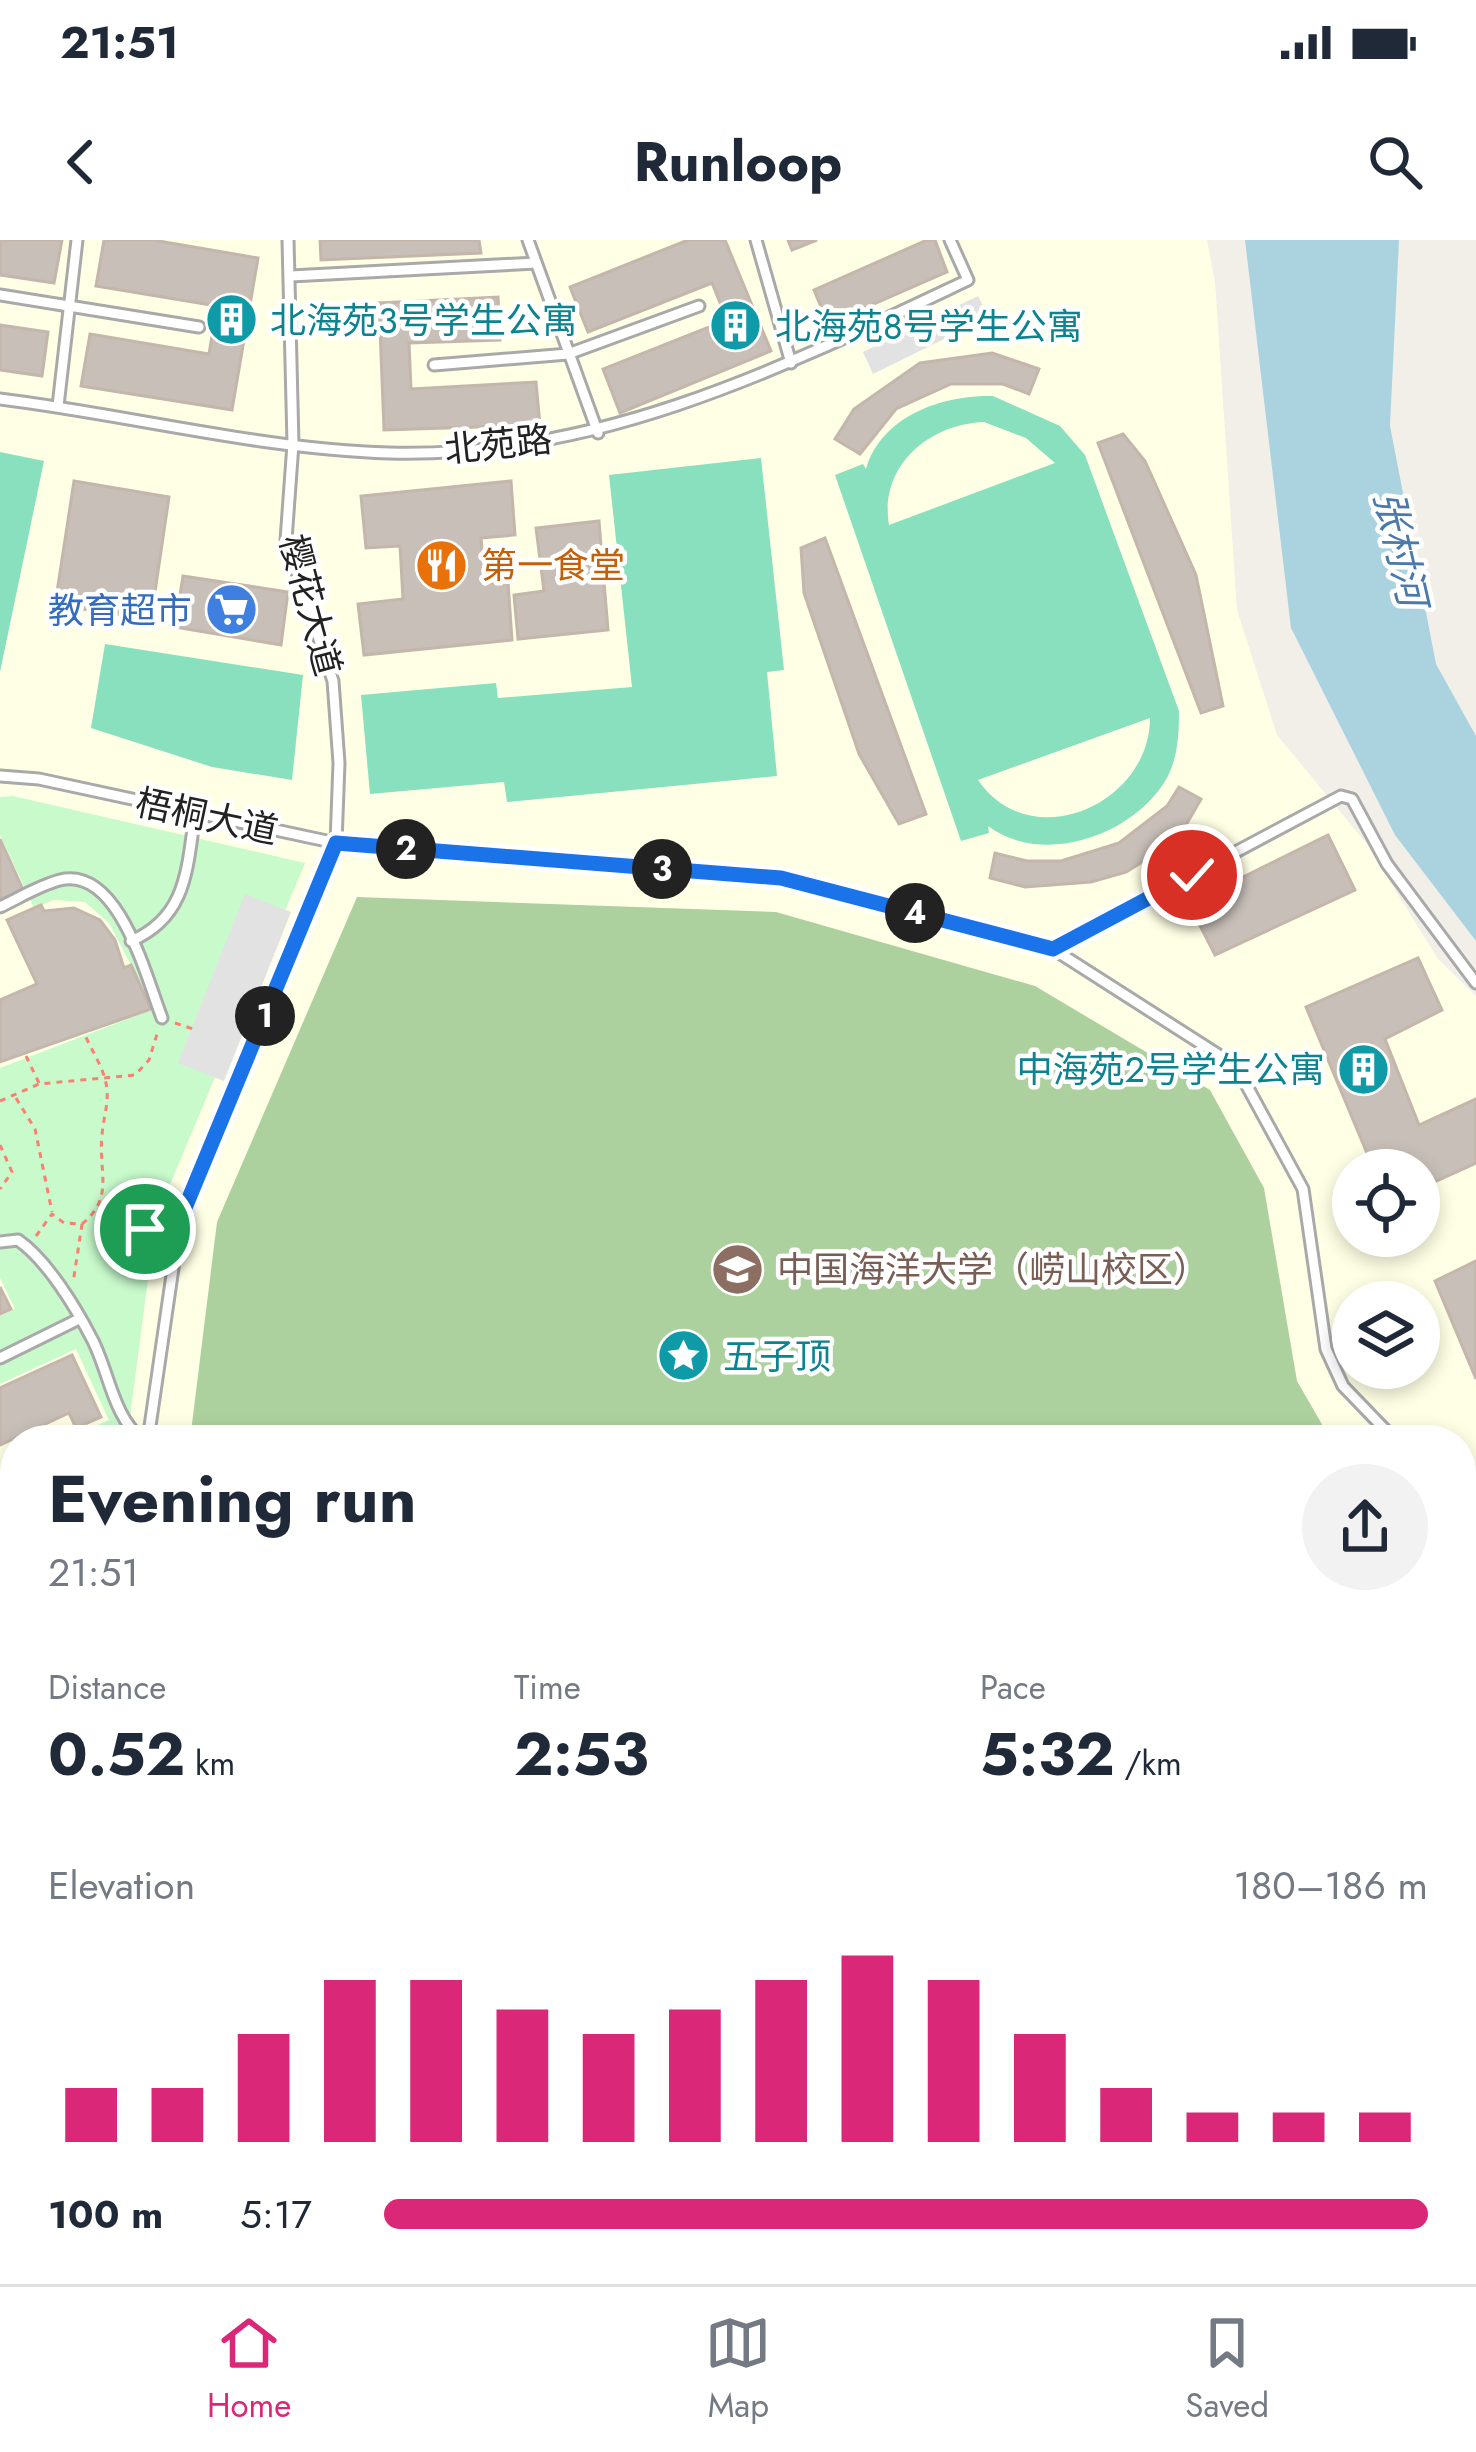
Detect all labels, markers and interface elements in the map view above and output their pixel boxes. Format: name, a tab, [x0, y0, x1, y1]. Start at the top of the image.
text: 21:51	[60, 10, 179, 75]
text: Runloop	[634, 123, 842, 201]
icon: back	[48, 129, 114, 195]
icon: search	[1362, 129, 1428, 195]
building icon: 北海苑3号学生公寓	[203, 292, 259, 348]
place label: 北海苑3号学生公寓	[270, 294, 578, 346]
building icon: 北海苑8号学生公寓	[708, 298, 764, 354]
place label: 北海苑8号学生公寓	[775, 300, 1083, 352]
street label: 北苑路	[442, 412, 554, 476]
water label: 张村河	[1360, 485, 1443, 618]
street label: 樱花大道	[267, 529, 355, 681]
restaurant icon: 第一食堂	[414, 537, 470, 593]
place label: 第一食堂	[481, 539, 625, 591]
supermarket icon: 教育超市	[203, 582, 259, 638]
place label: 教育超市	[48, 584, 192, 636]
street label: 梧桐大道	[131, 776, 283, 856]
pin: 2	[376, 819, 436, 879]
pin	[1141, 824, 1243, 926]
text: 2	[395, 825, 417, 872]
pin: 3	[632, 839, 692, 899]
icon: check	[1159, 842, 1225, 908]
text: 3	[652, 845, 672, 892]
pin: 4	[885, 883, 945, 943]
text: 4	[903, 889, 927, 936]
pin: 1	[235, 986, 295, 1046]
text: 1	[257, 992, 273, 1039]
building icon: 中海苑2号学生公寓	[1336, 1041, 1392, 1097]
place label: 中海苑2号学生公寓	[1017, 1043, 1325, 1095]
map controls	[1332, 1149, 1440, 1389]
button: locate	[1332, 1149, 1440, 1257]
pin	[94, 1178, 196, 1280]
icon: arrive	[112, 1196, 178, 1262]
school or university icon: 中国海洋大学（崂山校区）	[710, 1241, 766, 1297]
place label: 中国海洋大学（崂山校区）	[777, 1243, 1209, 1295]
button: layers	[1332, 1281, 1440, 1389]
place icon: 五子顶	[656, 1328, 712, 1384]
place label: 五子顶	[723, 1330, 831, 1382]
text: Evening run	[48, 1451, 417, 1547]
button: share	[1302, 1464, 1428, 1590]
text: 21:51	[48, 1544, 139, 1601]
text: Distance	[48, 1664, 166, 1711]
text: Time	[514, 1664, 581, 1711]
text: Pace	[980, 1664, 1046, 1711]
text: 0.52	[48, 1711, 185, 1798]
text: 2:53	[514, 1711, 649, 1798]
text: 5:32	[980, 1711, 1115, 1798]
text: km	[185, 1740, 235, 1787]
text: /km	[1115, 1740, 1182, 1787]
text: Elevation	[48, 1857, 195, 1914]
text: 180–186 m	[1233, 1857, 1428, 1914]
text: 100 m	[48, 2186, 163, 2243]
text: 5:17	[240, 2186, 312, 2243]
tab: Home	[207, 2310, 291, 2429]
tab: Map	[705, 2310, 771, 2429]
tab: Saved	[1185, 2310, 1269, 2429]

